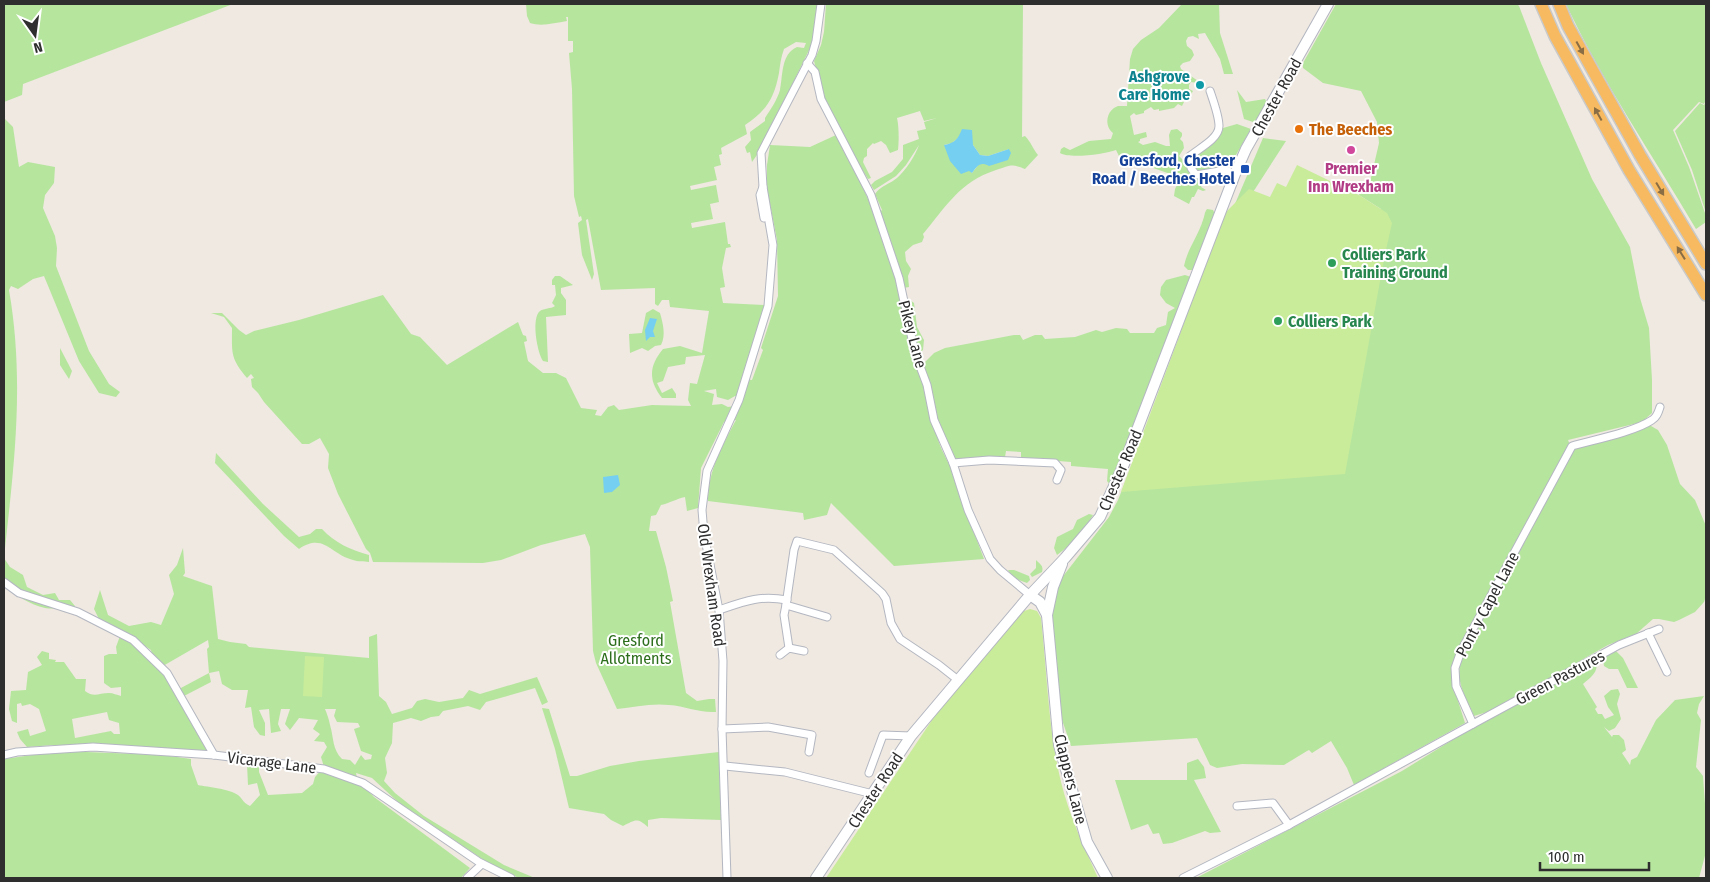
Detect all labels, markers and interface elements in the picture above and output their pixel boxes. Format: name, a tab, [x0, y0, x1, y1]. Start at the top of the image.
north arrow	[10, 10, 60, 60]
text: N	[32, 38, 44, 56]
one-way arrow	[1576, 40, 1584, 55]
street label: Chester Road	[1247, 55, 1306, 140]
place label: Ashgrove Care Home	[1118, 67, 1190, 104]
marker: Ashgrove Care Home	[1194, 79, 1206, 91]
one-way arrow	[1594, 107, 1603, 120]
place label: The Beeches	[1309, 120, 1392, 139]
marker: The Beeches	[1293, 123, 1305, 135]
marker: Premier Inn Wrexham	[1345, 144, 1357, 156]
place label: Gresford, Chester Road / Beeches Hotel	[1092, 151, 1236, 188]
place label: Premier Inn Wrexham	[1308, 159, 1394, 196]
marker: Gresford, Chester Road / Beeches Hotel	[1239, 163, 1251, 175]
one-way arrow	[1656, 182, 1665, 195]
place label: Colliers Park Training Ground	[1342, 245, 1448, 282]
one-way arrow	[1677, 247, 1686, 260]
marker: Colliers Park Training Ground	[1326, 257, 1338, 269]
street label: Pikey Lane	[894, 298, 931, 370]
place label: Colliers Park	[1288, 312, 1372, 331]
marker: Colliers Park	[1272, 315, 1284, 327]
street label: Chester Road	[1095, 427, 1146, 514]
street label: Old Wrexham Road	[693, 522, 730, 648]
street label: Pont y Capel Lane	[1452, 548, 1523, 660]
park label: Gresford Allotments	[600, 631, 672, 668]
street label: Green Pastures	[1513, 646, 1608, 709]
street label: Clappers Lane	[1050, 732, 1091, 826]
street label: Vicarage Lane	[226, 748, 318, 777]
street label: Chester Road	[844, 749, 907, 832]
scale bar	[1540, 840, 1649, 872]
text: 100 m	[1548, 848, 1585, 866]

